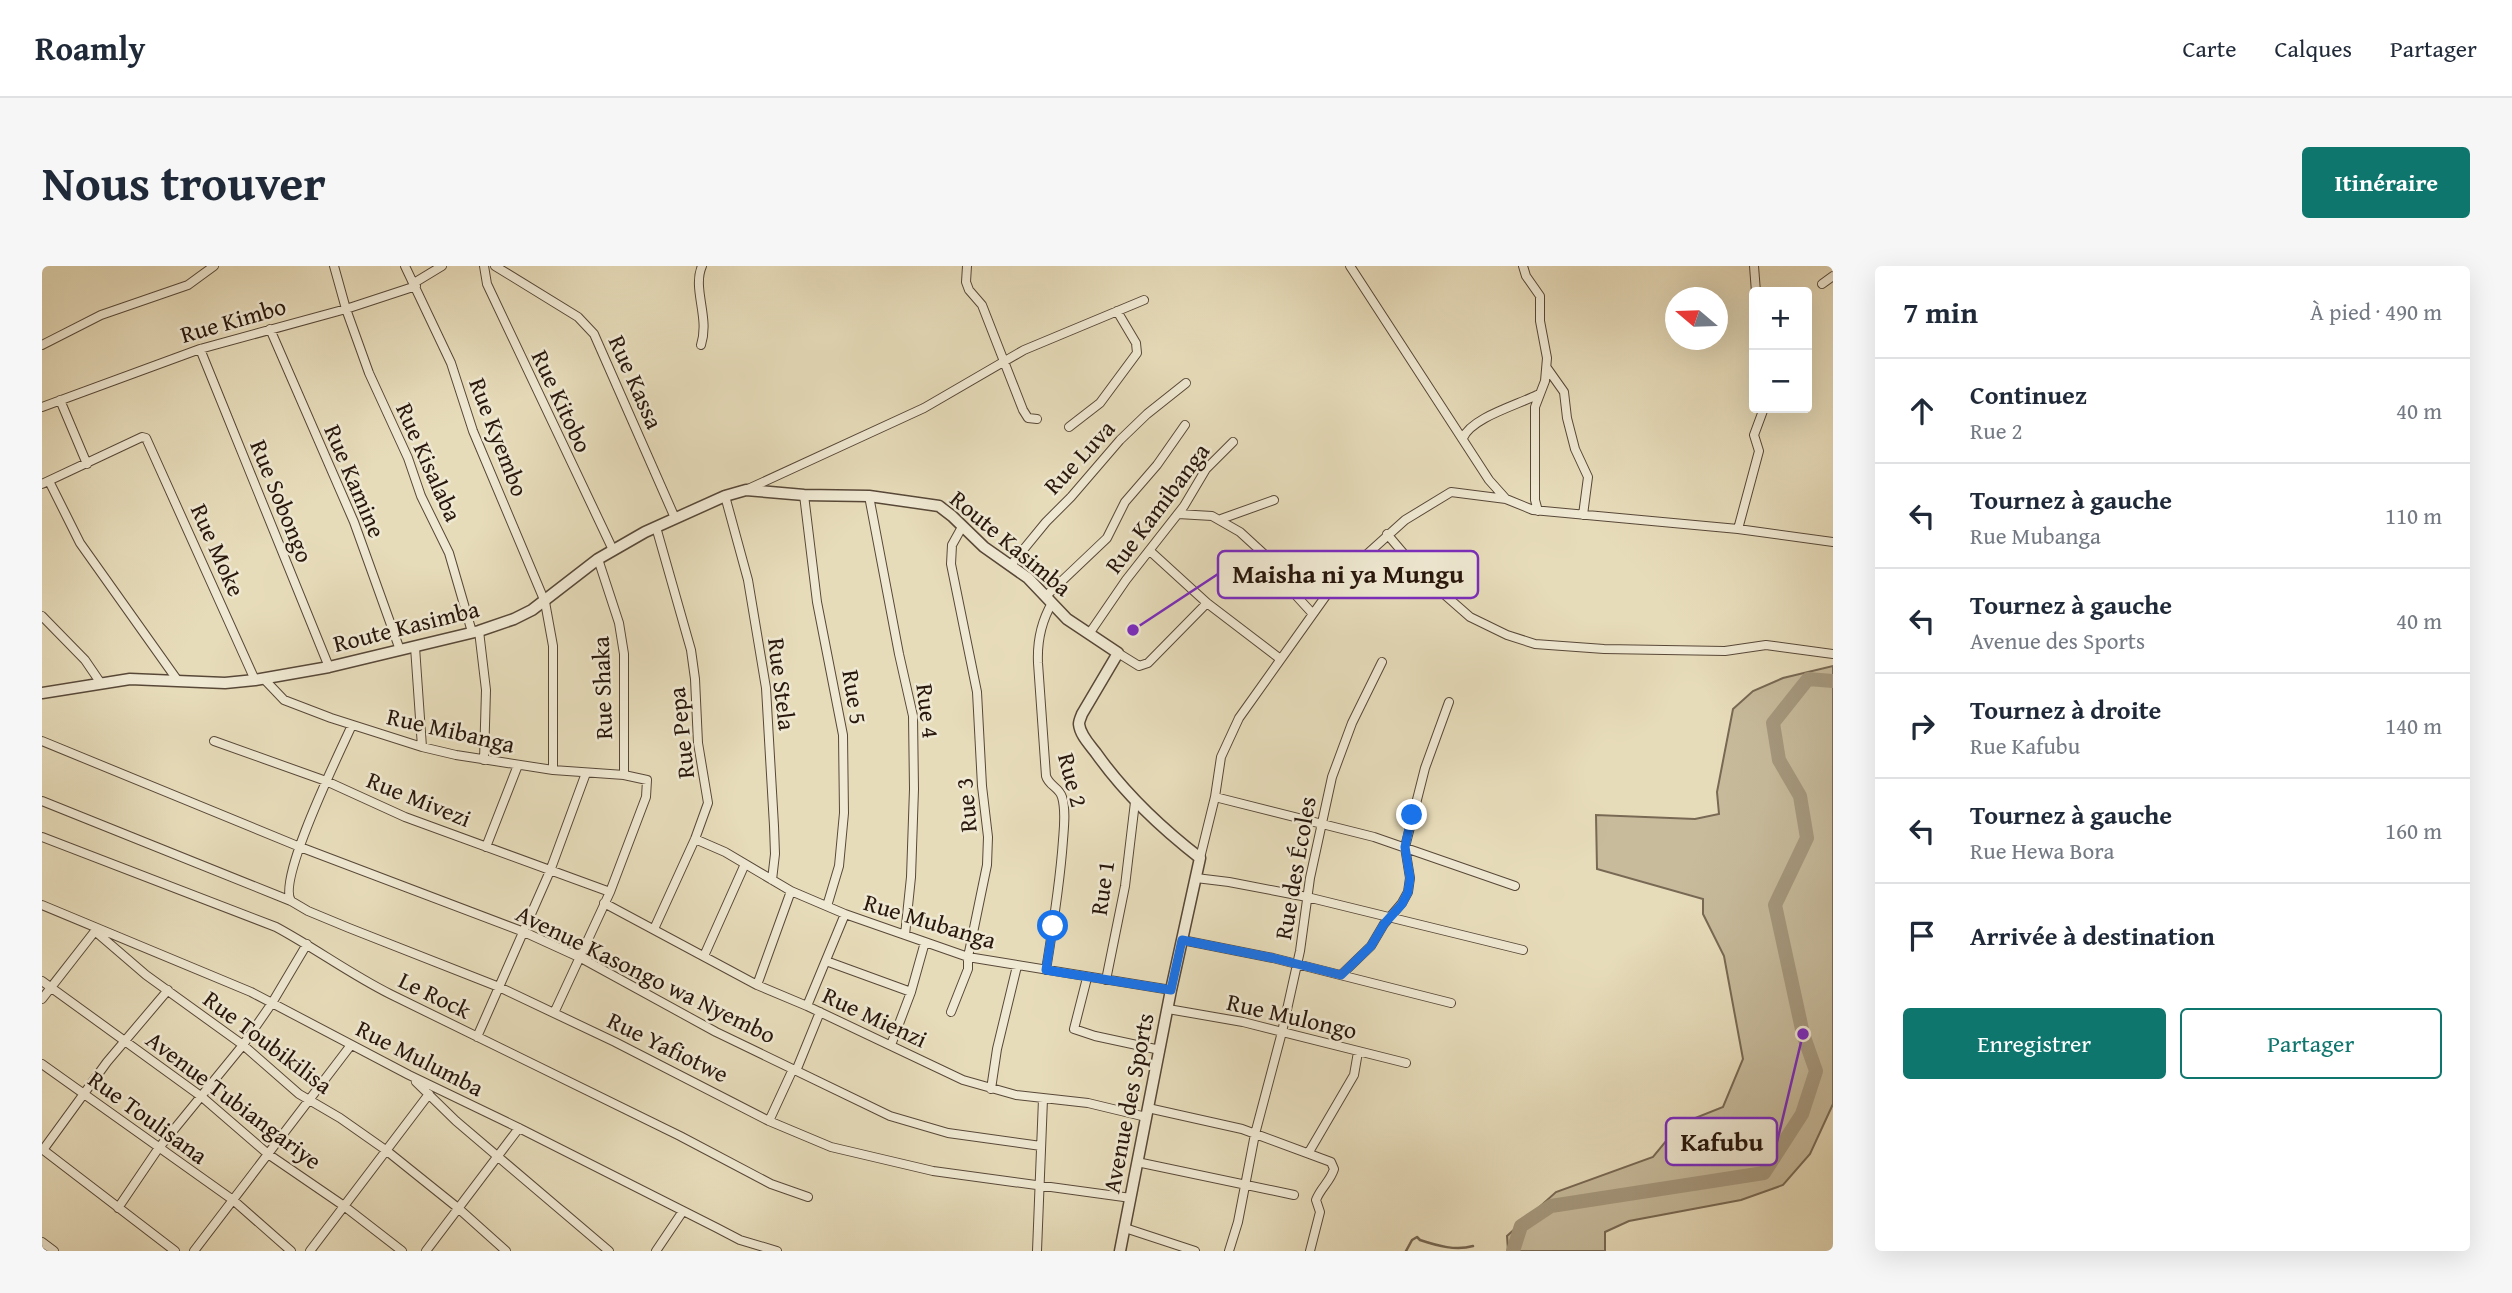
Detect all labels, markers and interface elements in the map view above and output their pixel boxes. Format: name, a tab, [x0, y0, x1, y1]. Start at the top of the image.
text: Roamly	[35, 24, 145, 72]
text: Carte	[2182, 31, 2236, 66]
text: Calques	[2274, 31, 2352, 66]
text: Partager	[2390, 31, 2477, 66]
text: Nous trouver	[42, 146, 326, 218]
button: Itinéraire	[2302, 147, 2470, 218]
north arrow	[1665, 287, 1728, 350]
map controls	[1749, 287, 1812, 413]
button: +	[1749, 287, 1812, 350]
street label: Rue Kimbo	[176, 288, 290, 352]
text: 7 min	[1903, 290, 1978, 334]
text: À pied · 490 m	[2310, 295, 2442, 328]
street label: Rue Kassa	[600, 330, 672, 435]
street label: Rue Kitobo	[523, 344, 601, 458]
button: −	[1749, 350, 1812, 413]
street label: Rue Kyembo	[460, 373, 538, 501]
text: Continuez	[1970, 375, 2087, 414]
icon: ahead	[1903, 392, 1941, 430]
text: 40 m	[2396, 394, 2442, 427]
street label: Rue Kisalaba	[387, 397, 471, 528]
street label: Rue Luva	[1035, 411, 1123, 502]
text: Rue 2	[1970, 414, 2023, 447]
street label: Rue Kamine	[315, 419, 395, 543]
street label: Rue Sobongo	[241, 434, 323, 568]
street label: Rue Kamibanga	[1096, 435, 1218, 581]
text: Tournez à gauche	[1970, 480, 2172, 519]
street label: Route Kasimba	[943, 482, 1080, 605]
icon: left	[1903, 497, 1941, 535]
street label: Rue Moke	[182, 498, 254, 602]
text: 110 m	[2385, 499, 2442, 532]
text: Rue Mubanga	[1970, 519, 2101, 552]
callout: Maisha ni ya Mungu	[1218, 551, 1478, 598]
text: Maisha ni ya Mungu	[1232, 554, 1464, 593]
text: Tournez à gauche	[1970, 585, 2172, 624]
street label: Route Kasimba	[329, 591, 483, 661]
icon: left	[1903, 602, 1941, 640]
text: 40 m	[2396, 604, 2442, 637]
text: Avenue des Sports	[1970, 624, 2145, 657]
street label: Rue Shaka	[583, 635, 621, 740]
street label: Rue Stela	[759, 636, 805, 733]
street label: Rue 5	[833, 667, 877, 727]
street label: Rue 4	[907, 682, 949, 740]
street label: Rue Pepa	[659, 685, 703, 780]
text: Tournez à droite	[1970, 690, 2161, 729]
street label: Rue Mibanga	[384, 698, 519, 762]
icon: right	[1903, 707, 1941, 745]
text: 140 m	[2385, 709, 2442, 742]
text: Rue Kafubu	[1970, 729, 2080, 762]
street label: Rue 2	[1049, 749, 1097, 811]
street label: Rue Mivezi	[362, 762, 477, 836]
street label: Rue 3	[946, 776, 986, 834]
street label: Rue des Écoles	[1265, 794, 1325, 942]
text: Tournez à gauche	[1970, 795, 2172, 834]
route end	[1396, 799, 1427, 830]
icon: left	[1903, 812, 1941, 850]
text: 160 m	[2385, 814, 2442, 847]
text: Rue Hewa Bora	[1970, 834, 2114, 867]
street label: Rue 1	[1081, 858, 1123, 918]
street label: Rue Mubanga	[860, 884, 1001, 958]
street label: Avenue Kasongo wa Nyembo	[510, 896, 782, 1052]
route start	[1037, 910, 1068, 941]
text: Arrivée à destination	[1970, 916, 2215, 955]
icon: arrive	[1903, 917, 1941, 955]
street label: Le Rock	[393, 962, 478, 1028]
street label: Rue Mienzi	[817, 978, 933, 1057]
street label: Rue Toubikilisa	[196, 982, 340, 1103]
street label: Rue Mulongo	[1223, 984, 1361, 1048]
street label: Rue Yafiotwe	[602, 1003, 734, 1091]
button: Enregistrer	[1903, 1008, 2166, 1079]
button: Partager	[2180, 1008, 2442, 1079]
street label: Avenue des Sports	[1093, 1010, 1163, 1196]
street label: Rue Mulumba	[350, 1011, 490, 1105]
street label: Avenue Tubiangariye	[139, 1022, 329, 1178]
street label: Rue Toulisana	[81, 1062, 216, 1173]
callout: Kafubu	[1666, 1118, 1777, 1165]
text: Kafubu	[1681, 1122, 1764, 1161]

